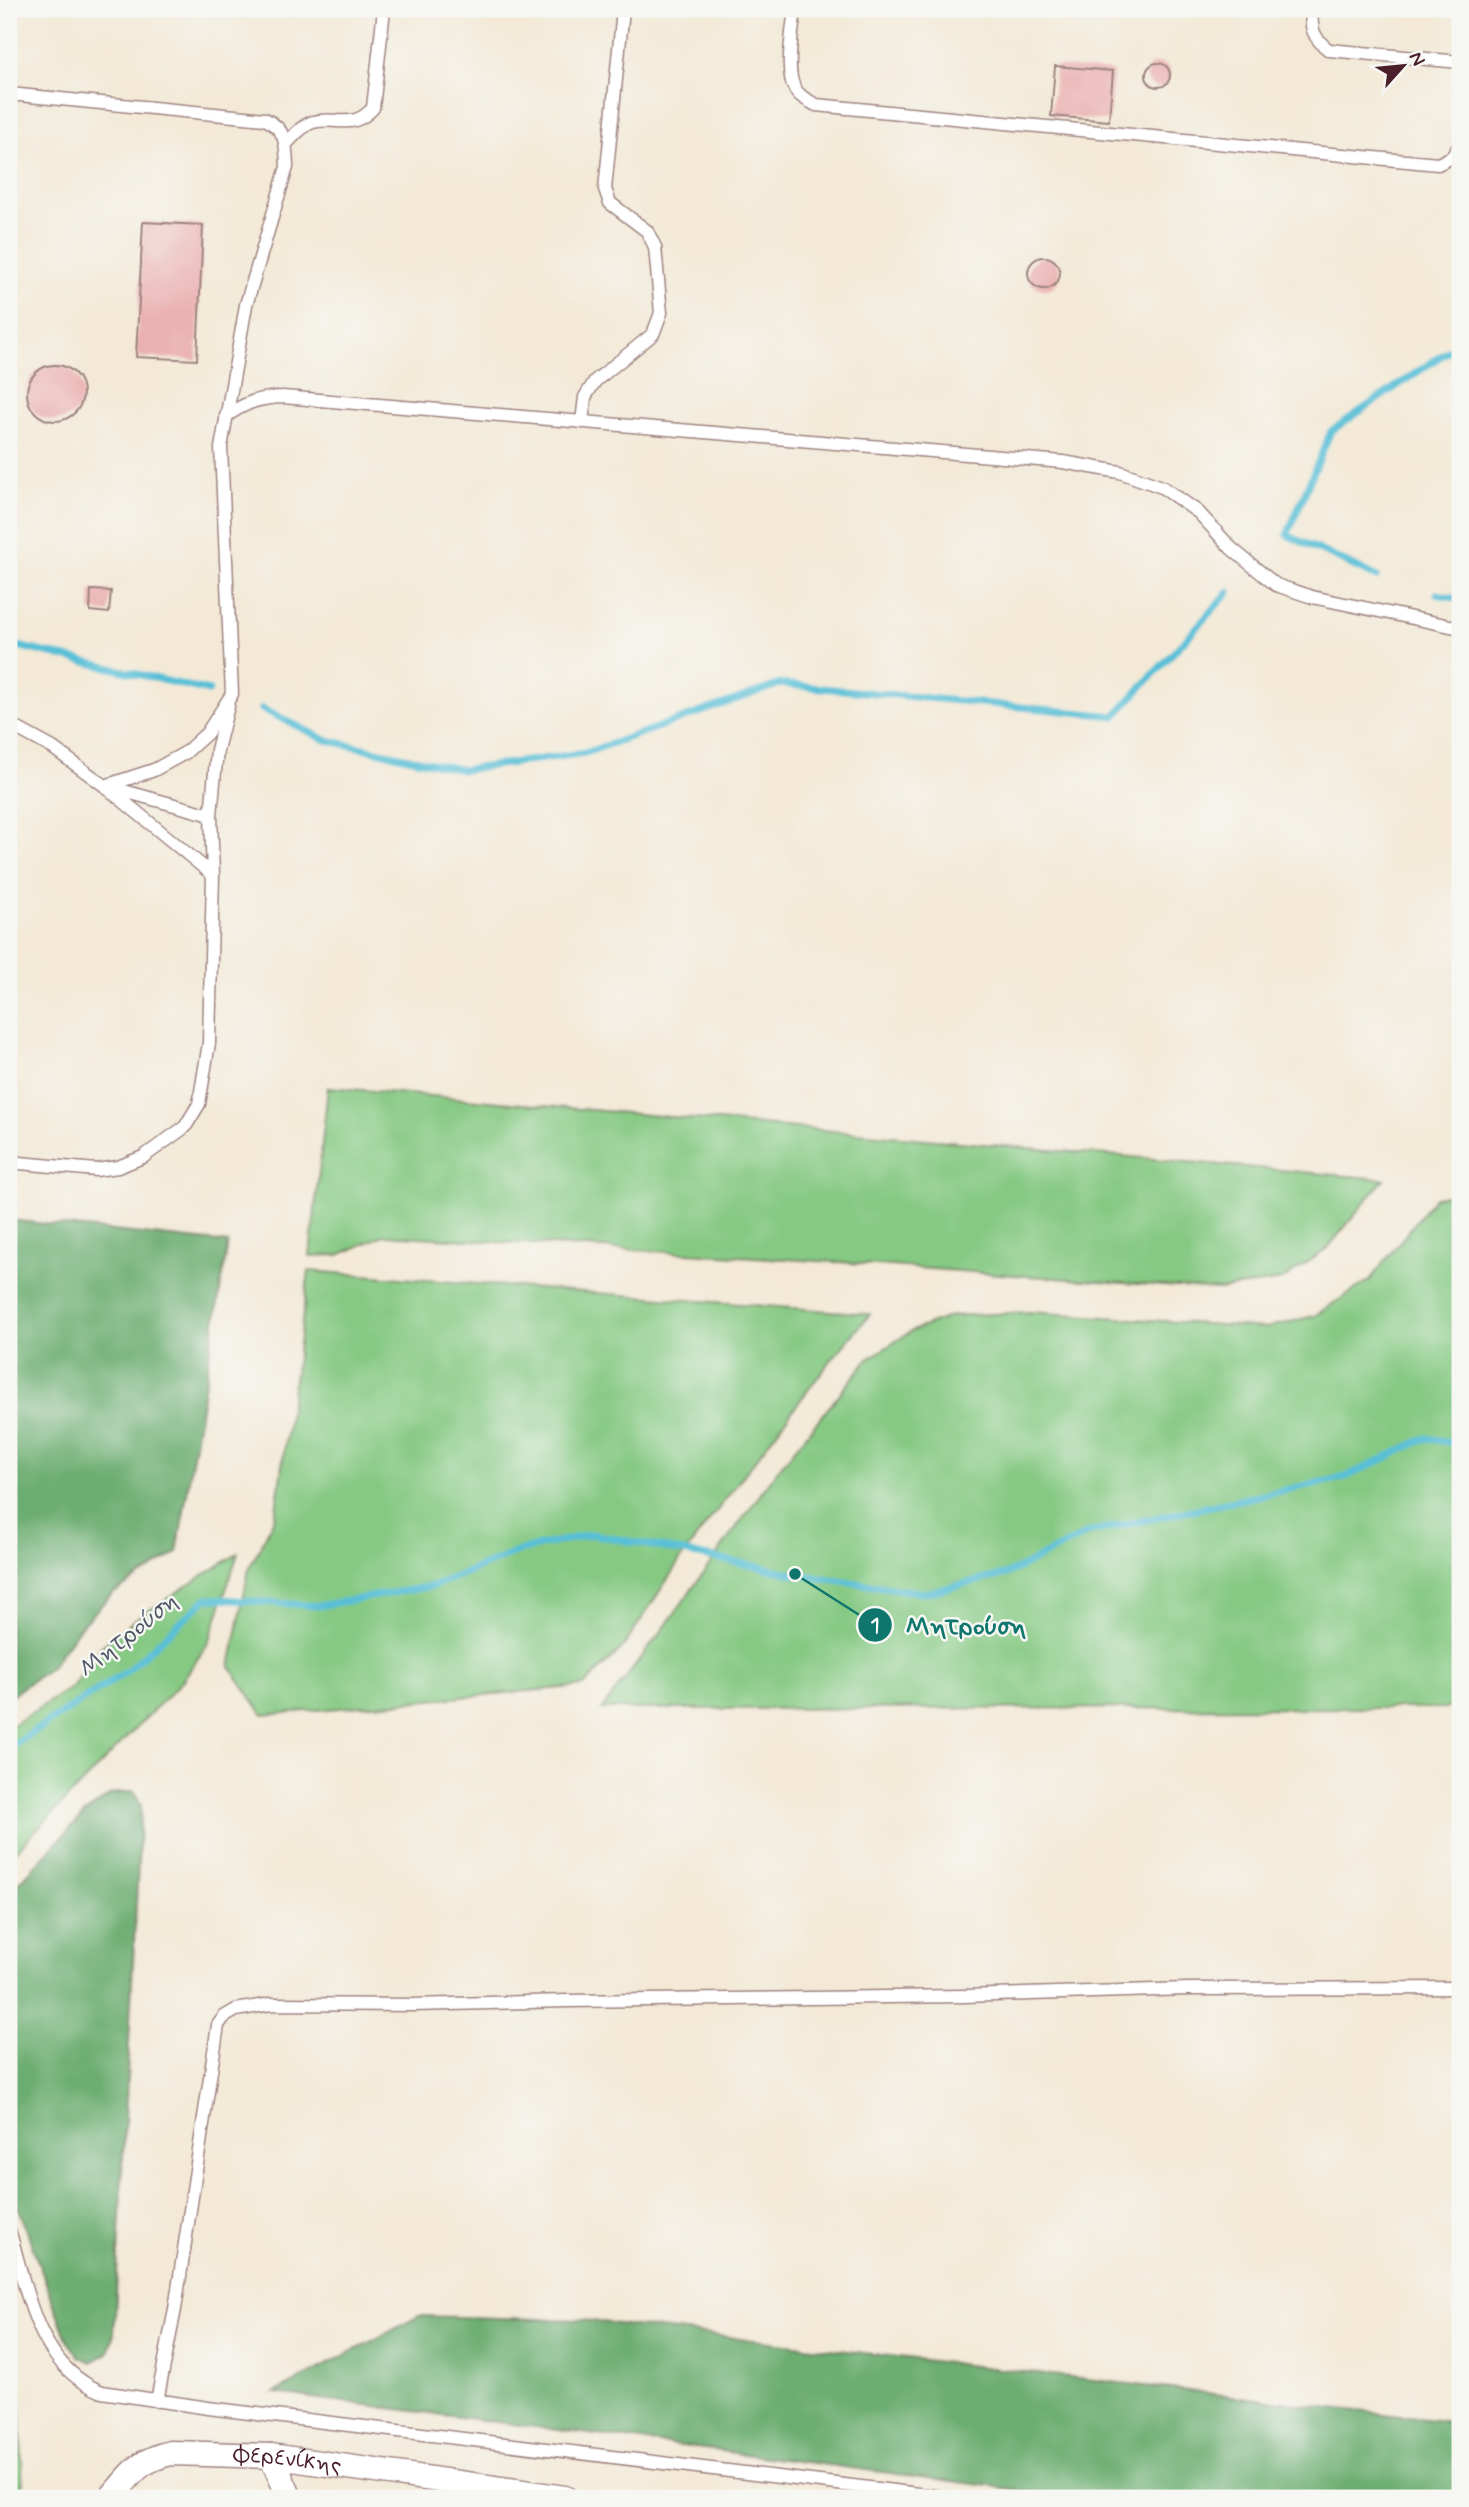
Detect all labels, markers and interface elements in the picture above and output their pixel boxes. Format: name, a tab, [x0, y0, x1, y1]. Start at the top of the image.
north arrow	[1368, 32, 1438, 102]
text: N	[1403, 48, 1431, 70]
water label: Μητρούση	[71, 1585, 185, 1687]
callout: Μητρούση	[857, 1601, 1041, 1648]
text: Μητρούση	[906, 1610, 1026, 1644]
text: 1	[870, 1612, 880, 1640]
street label: Φερενίκης	[232, 2439, 344, 2481]

